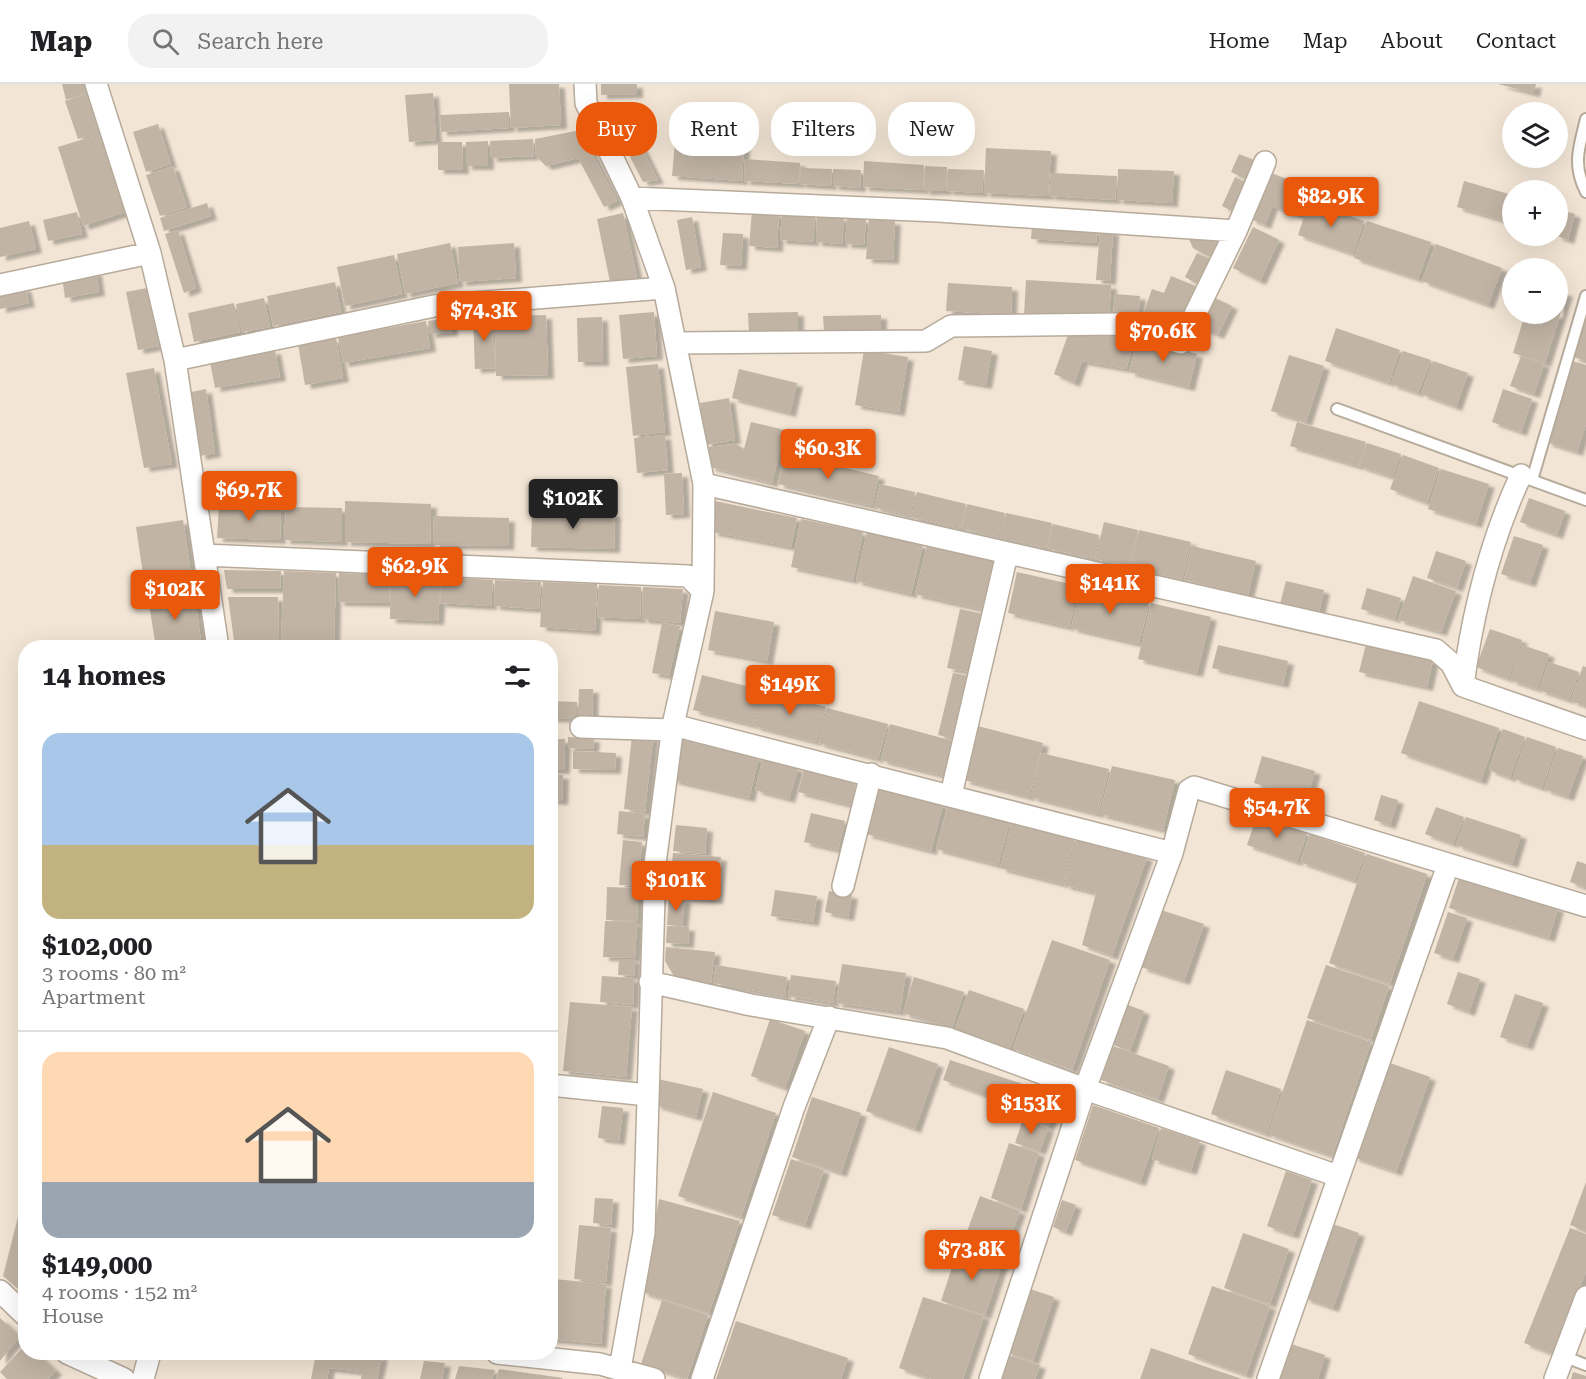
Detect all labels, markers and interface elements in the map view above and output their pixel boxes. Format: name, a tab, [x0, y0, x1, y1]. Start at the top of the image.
search box	[128, 14, 548, 68]
text: Map	[30, 25, 92, 58]
icon: search	[149, 25, 182, 58]
text: Search here	[197, 29, 323, 54]
text: Home	[1209, 29, 1270, 53]
text: Map	[1303, 29, 1348, 53]
text: About	[1381, 29, 1443, 53]
text: Contact	[1476, 29, 1556, 53]
chip: Buy	[576, 102, 657, 156]
chip: Rent	[669, 102, 759, 156]
chip: Filters	[771, 102, 876, 156]
chip: New	[888, 102, 975, 156]
map controls	[1502, 102, 1568, 324]
button: layers	[1502, 102, 1568, 168]
pin: $82.9K	[1282, 177, 1380, 228]
button: +	[1502, 180, 1568, 246]
text: $82.9K	[1298, 184, 1364, 208]
button: −	[1502, 258, 1568, 324]
pin: $74.3K	[435, 291, 533, 342]
text: $74.3K	[451, 298, 517, 322]
pin: $70.6K	[1114, 312, 1212, 363]
text: $70.6K	[1130, 319, 1196, 343]
pin: $60.3K	[779, 429, 877, 480]
text: $60.3K	[795, 436, 861, 460]
pin: $69.7K	[200, 471, 298, 522]
text: $69.7K	[216, 478, 282, 502]
pin: $102K	[531, 479, 615, 530]
text: $102K	[543, 486, 603, 510]
pin: $62.9K	[366, 547, 464, 598]
text: $62.9K	[382, 554, 448, 578]
pin: $141K	[1068, 564, 1152, 615]
pin: $102K	[133, 570, 217, 621]
text: $141K	[1080, 571, 1140, 595]
text: $102K	[145, 577, 205, 601]
icon: filters	[501, 660, 534, 693]
text: 14 homes	[42, 661, 166, 691]
pin: $149K	[748, 665, 832, 716]
text: $149K	[760, 672, 820, 696]
icon: home	[234, 772, 342, 880]
pin: $54.7K	[1228, 788, 1326, 839]
text: $54.7K	[1244, 795, 1310, 819]
pin: $101K	[634, 861, 718, 912]
text: $101K	[646, 868, 706, 892]
text: $102,000	[42, 931, 152, 961]
text: 3 rooms · 80 m²	[42, 961, 186, 985]
text: Apartment	[42, 985, 145, 1009]
pin: $153K	[989, 1084, 1073, 1135]
icon: home	[234, 1091, 342, 1199]
text: $153K	[1001, 1091, 1061, 1115]
pin: $73.8K	[923, 1230, 1021, 1281]
text: $73.8K	[939, 1237, 1005, 1261]
text: $149,000	[42, 1250, 152, 1280]
text: 4 rooms · 152 m²	[42, 1280, 197, 1304]
text: House	[42, 1304, 104, 1328]

